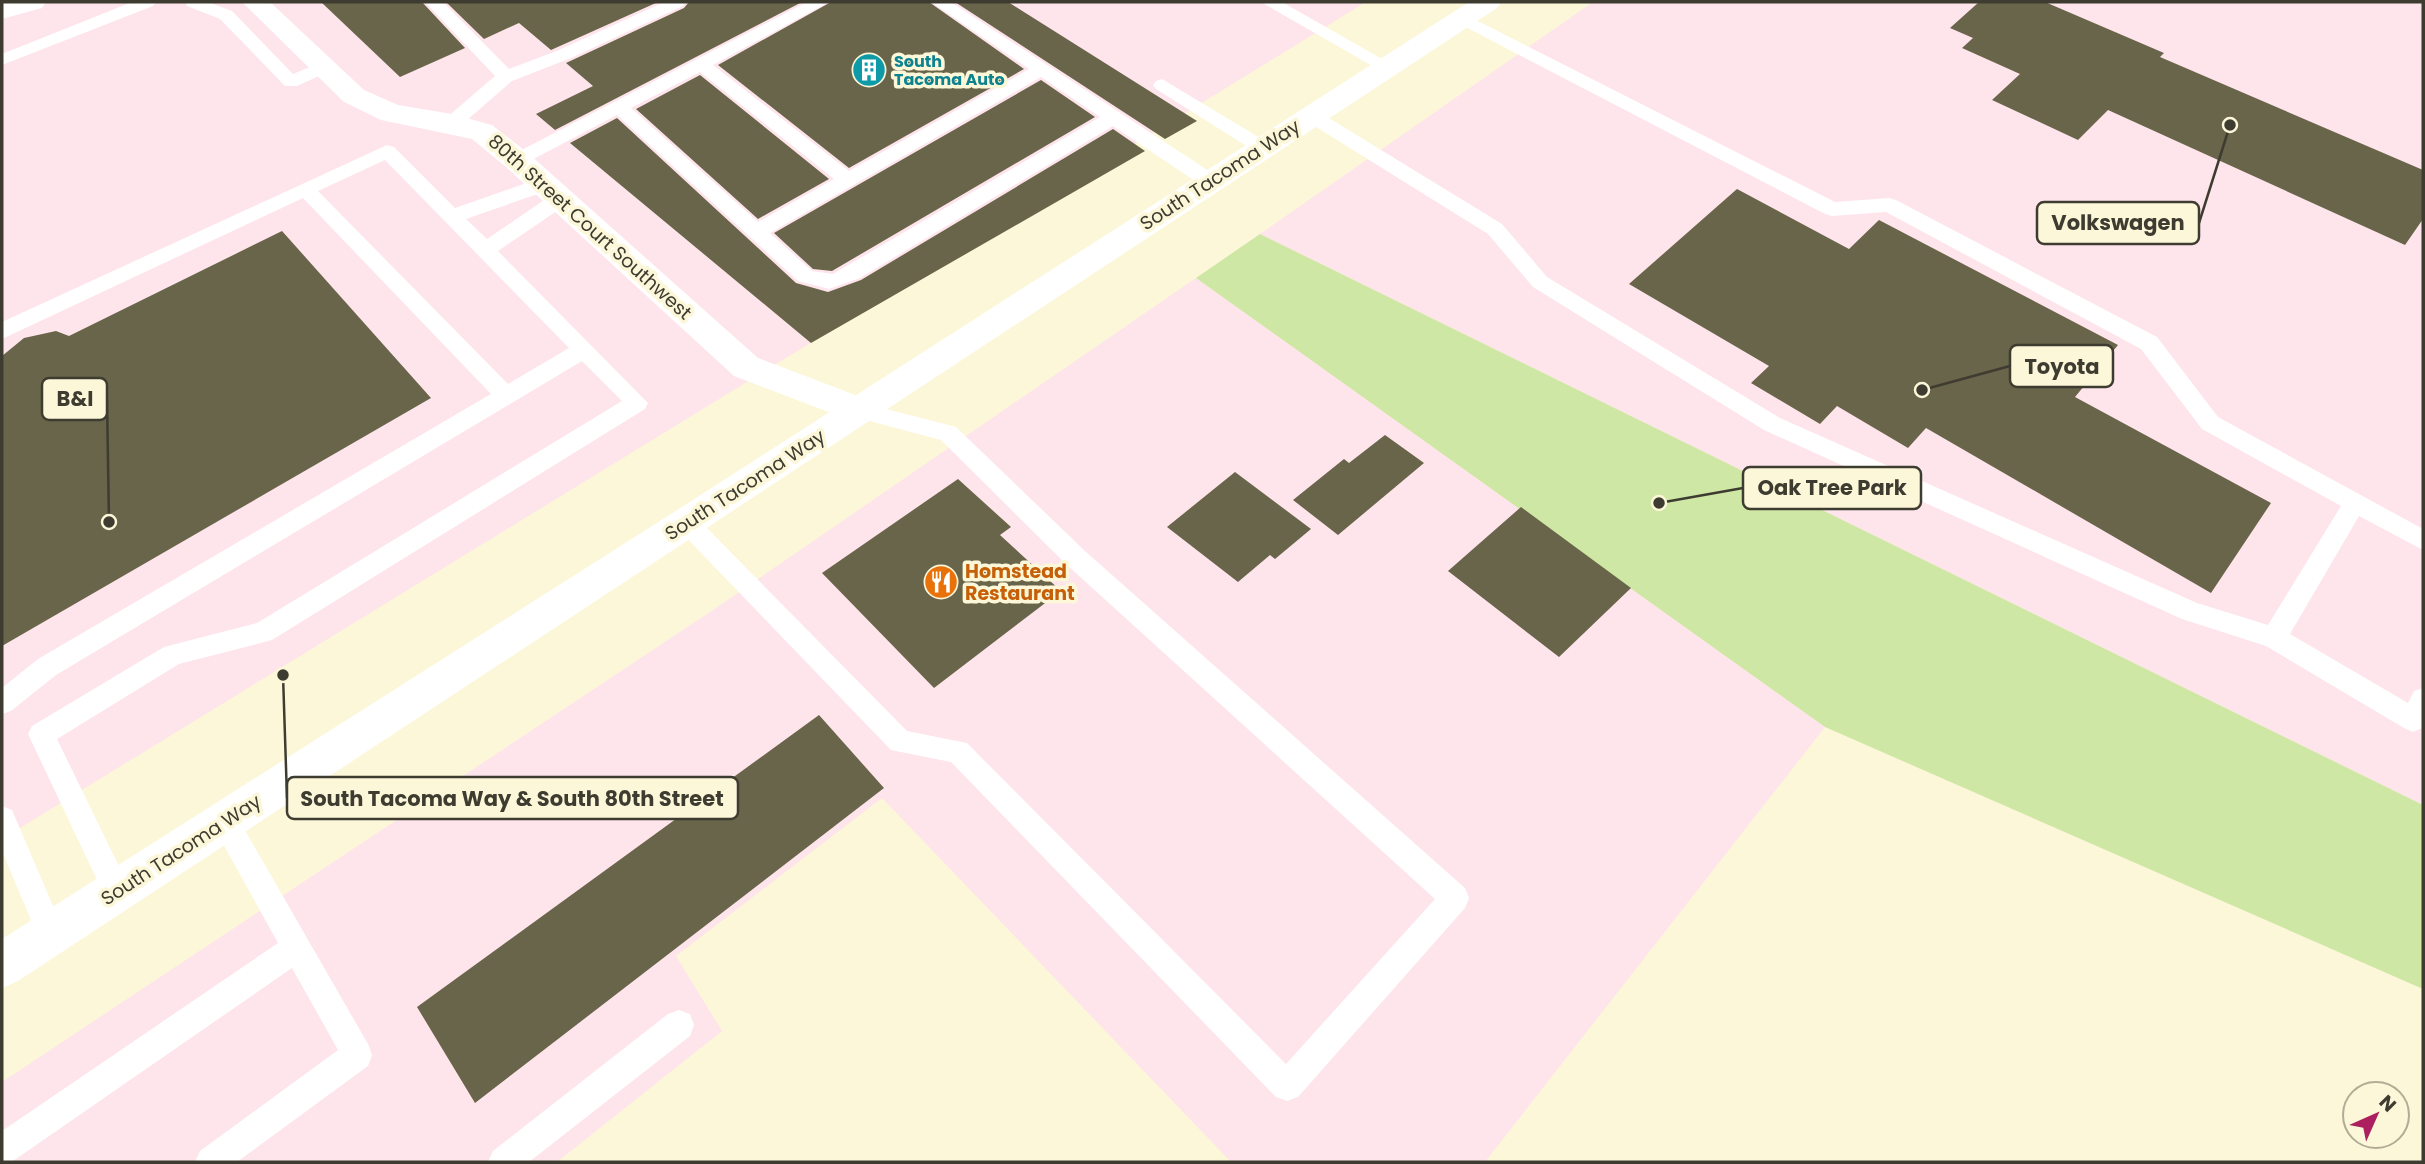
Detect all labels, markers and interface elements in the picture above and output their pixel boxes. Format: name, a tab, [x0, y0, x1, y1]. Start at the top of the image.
place label: South Tacoma Auto	[894, 50, 1005, 91]
building icon: South Tacoma Auto	[850, 51, 888, 89]
street label: South Tacoma Way	[1135, 113, 1306, 237]
street label: 80th Street Court Southwest	[482, 128, 698, 326]
callout: Volkswagen	[2037, 202, 2199, 244]
text: Volkswagen	[2051, 208, 2185, 237]
callout: Toyota	[2010, 345, 2113, 387]
text: Toyota	[2024, 352, 2100, 381]
callout: B&I	[42, 378, 107, 420]
text: B&I	[57, 384, 93, 413]
street label: South Tacoma Way	[660, 423, 831, 547]
callout: Oak Tree Park	[1743, 467, 1921, 509]
text: Oak Tree Park	[1757, 473, 1907, 502]
place label: Homstead Restaurant	[965, 558, 1075, 607]
restaurant icon: Homstead Restaurant	[922, 563, 960, 601]
callout: South Tacoma Way & South 80th Street	[287, 777, 738, 819]
text: South Tacoma Way & South 80th Street	[300, 784, 724, 813]
street label: South Tacoma Way	[96, 788, 267, 912]
north arrow	[2341, 1080, 2411, 1150]
text: N	[2373, 1089, 2402, 1118]

